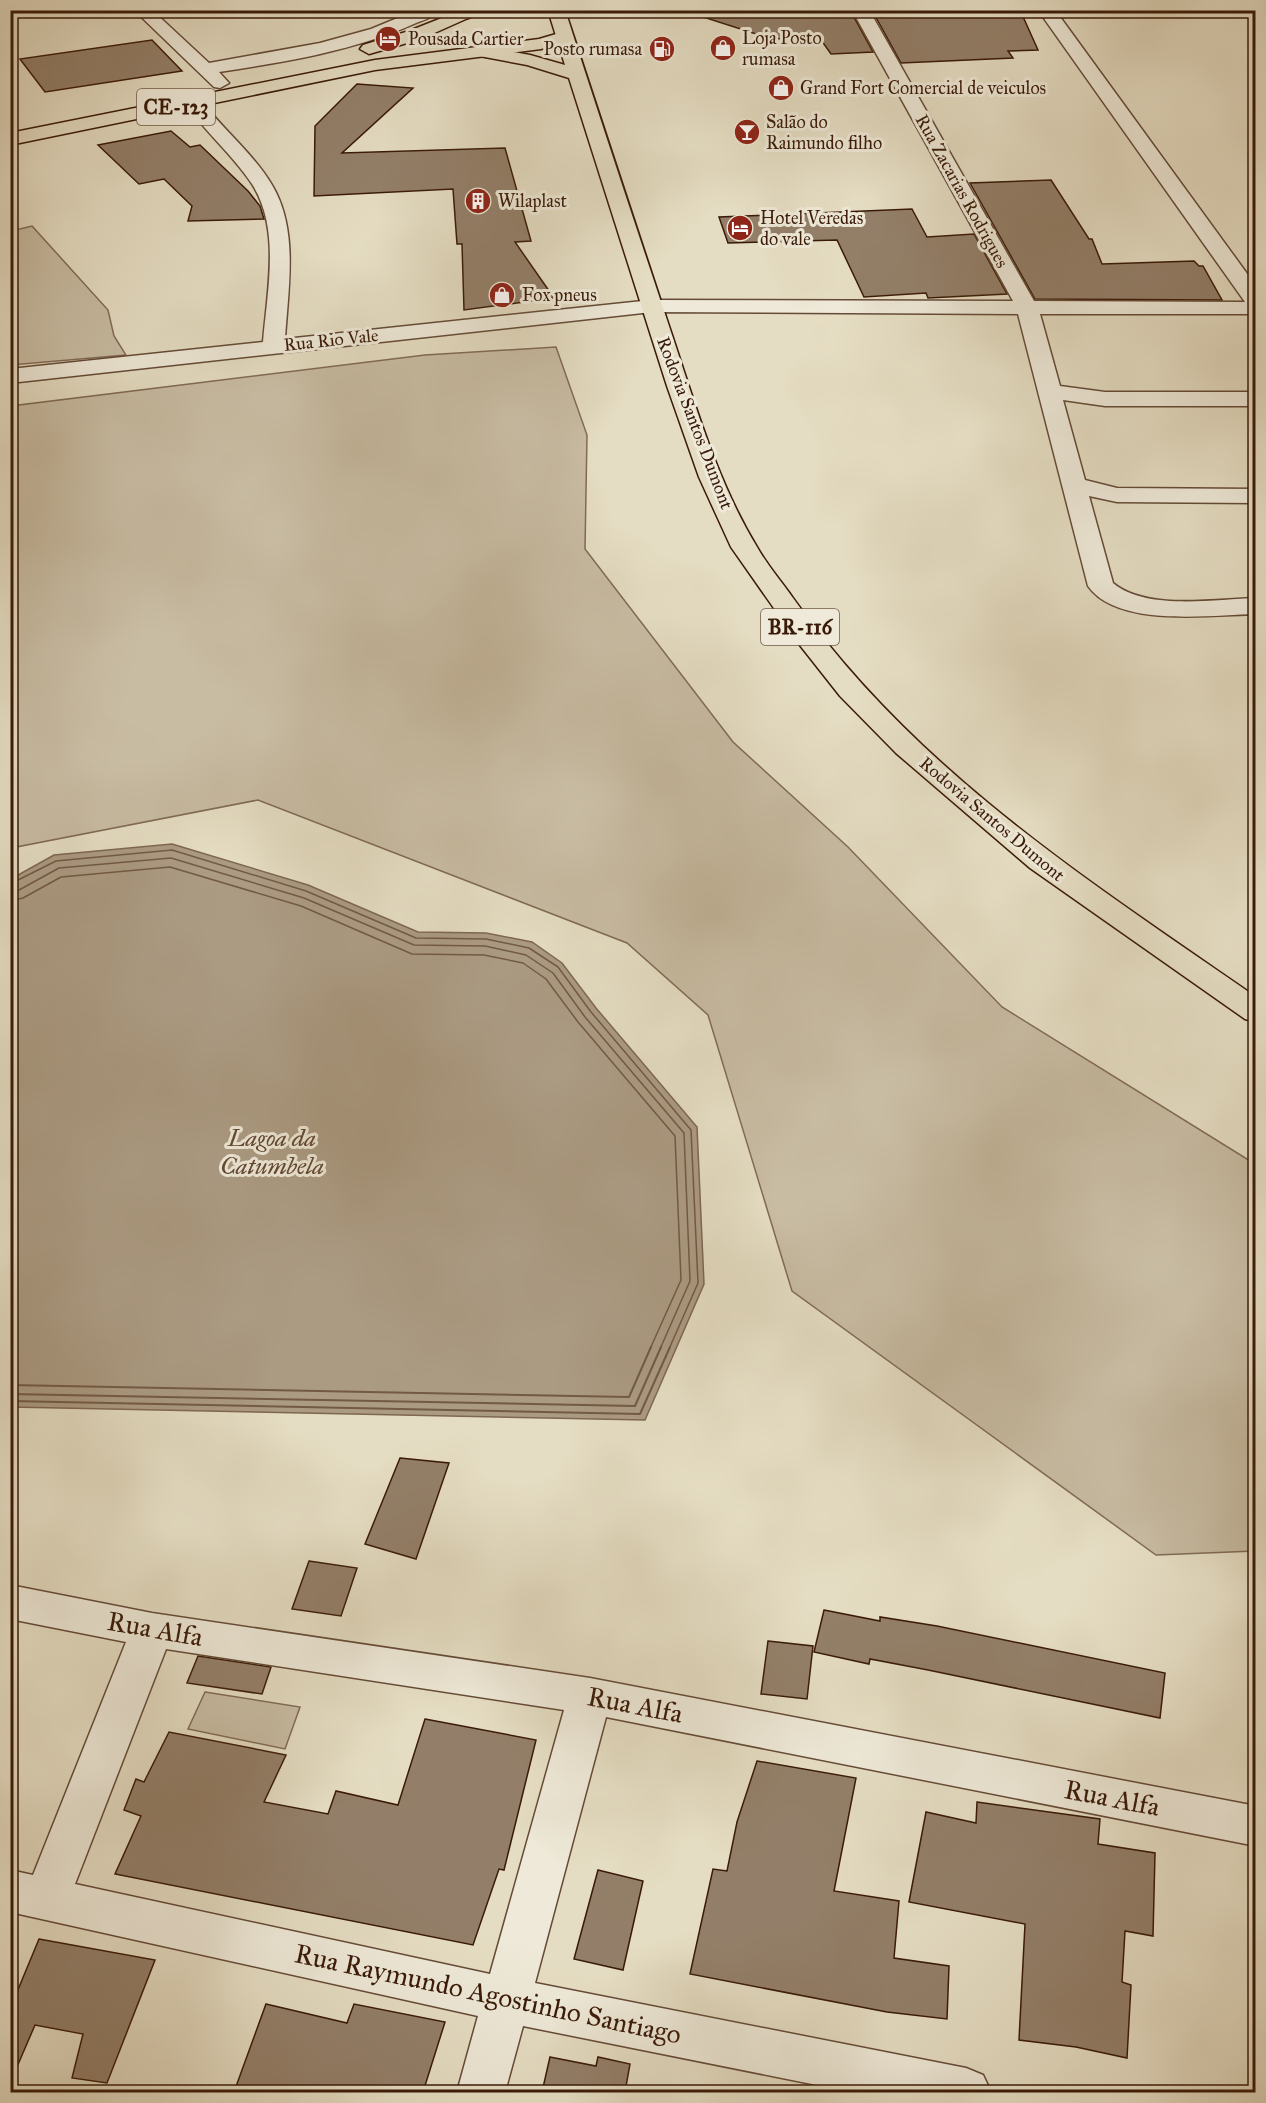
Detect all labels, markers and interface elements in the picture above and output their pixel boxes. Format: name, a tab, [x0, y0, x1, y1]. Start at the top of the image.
hotel icon: Pousada Cartier	[373, 24, 403, 54]
place label: Loja Posto rumasa	[742, 27, 822, 70]
place label: Pousada Cartier	[408, 28, 524, 50]
shop icon: Loja Posto rumasa	[708, 33, 738, 63]
fuel station icon: Posto rumasa	[647, 34, 677, 64]
place label: Posto rumasa	[544, 38, 642, 60]
shop icon: Grand Fort Comercial de veiculos	[766, 73, 796, 103]
place label: Grand Fort Comercial de veiculos	[800, 77, 1046, 99]
road number: CE-123	[137, 89, 215, 125]
street label: Rua Zacarias Rodrigues	[910, 110, 1013, 272]
place label: Salão do Raimundo filho	[766, 111, 882, 154]
bar icon: Salão do Raimundo filho	[732, 117, 762, 147]
building icon: Wilaplast	[463, 186, 493, 216]
place label: Wilaplast	[498, 190, 567, 212]
place label: Hotel Veredas do vale	[760, 207, 863, 250]
hotel icon: Hotel Veredas do vale	[725, 213, 755, 243]
shop icon: Fox pneus	[487, 280, 517, 310]
place label: Fox pneus	[522, 284, 597, 306]
street label: Rua Rio Vale	[283, 324, 379, 356]
street label: Rodovia Santos Dumont	[652, 334, 738, 513]
road number: BR-116	[761, 609, 839, 645]
street label: Rodovia Santos Dumont	[915, 752, 1070, 887]
water label: Lagoa da Catumbela	[220, 1123, 324, 1181]
street label: Rua Alfa	[105, 1604, 206, 1653]
street label: Rua Alfa	[585, 1679, 686, 1730]
street label: Rua Alfa	[1062, 1772, 1163, 1823]
street label: Rua Raymundo Agostinho Santiago	[292, 1936, 684, 2052]

